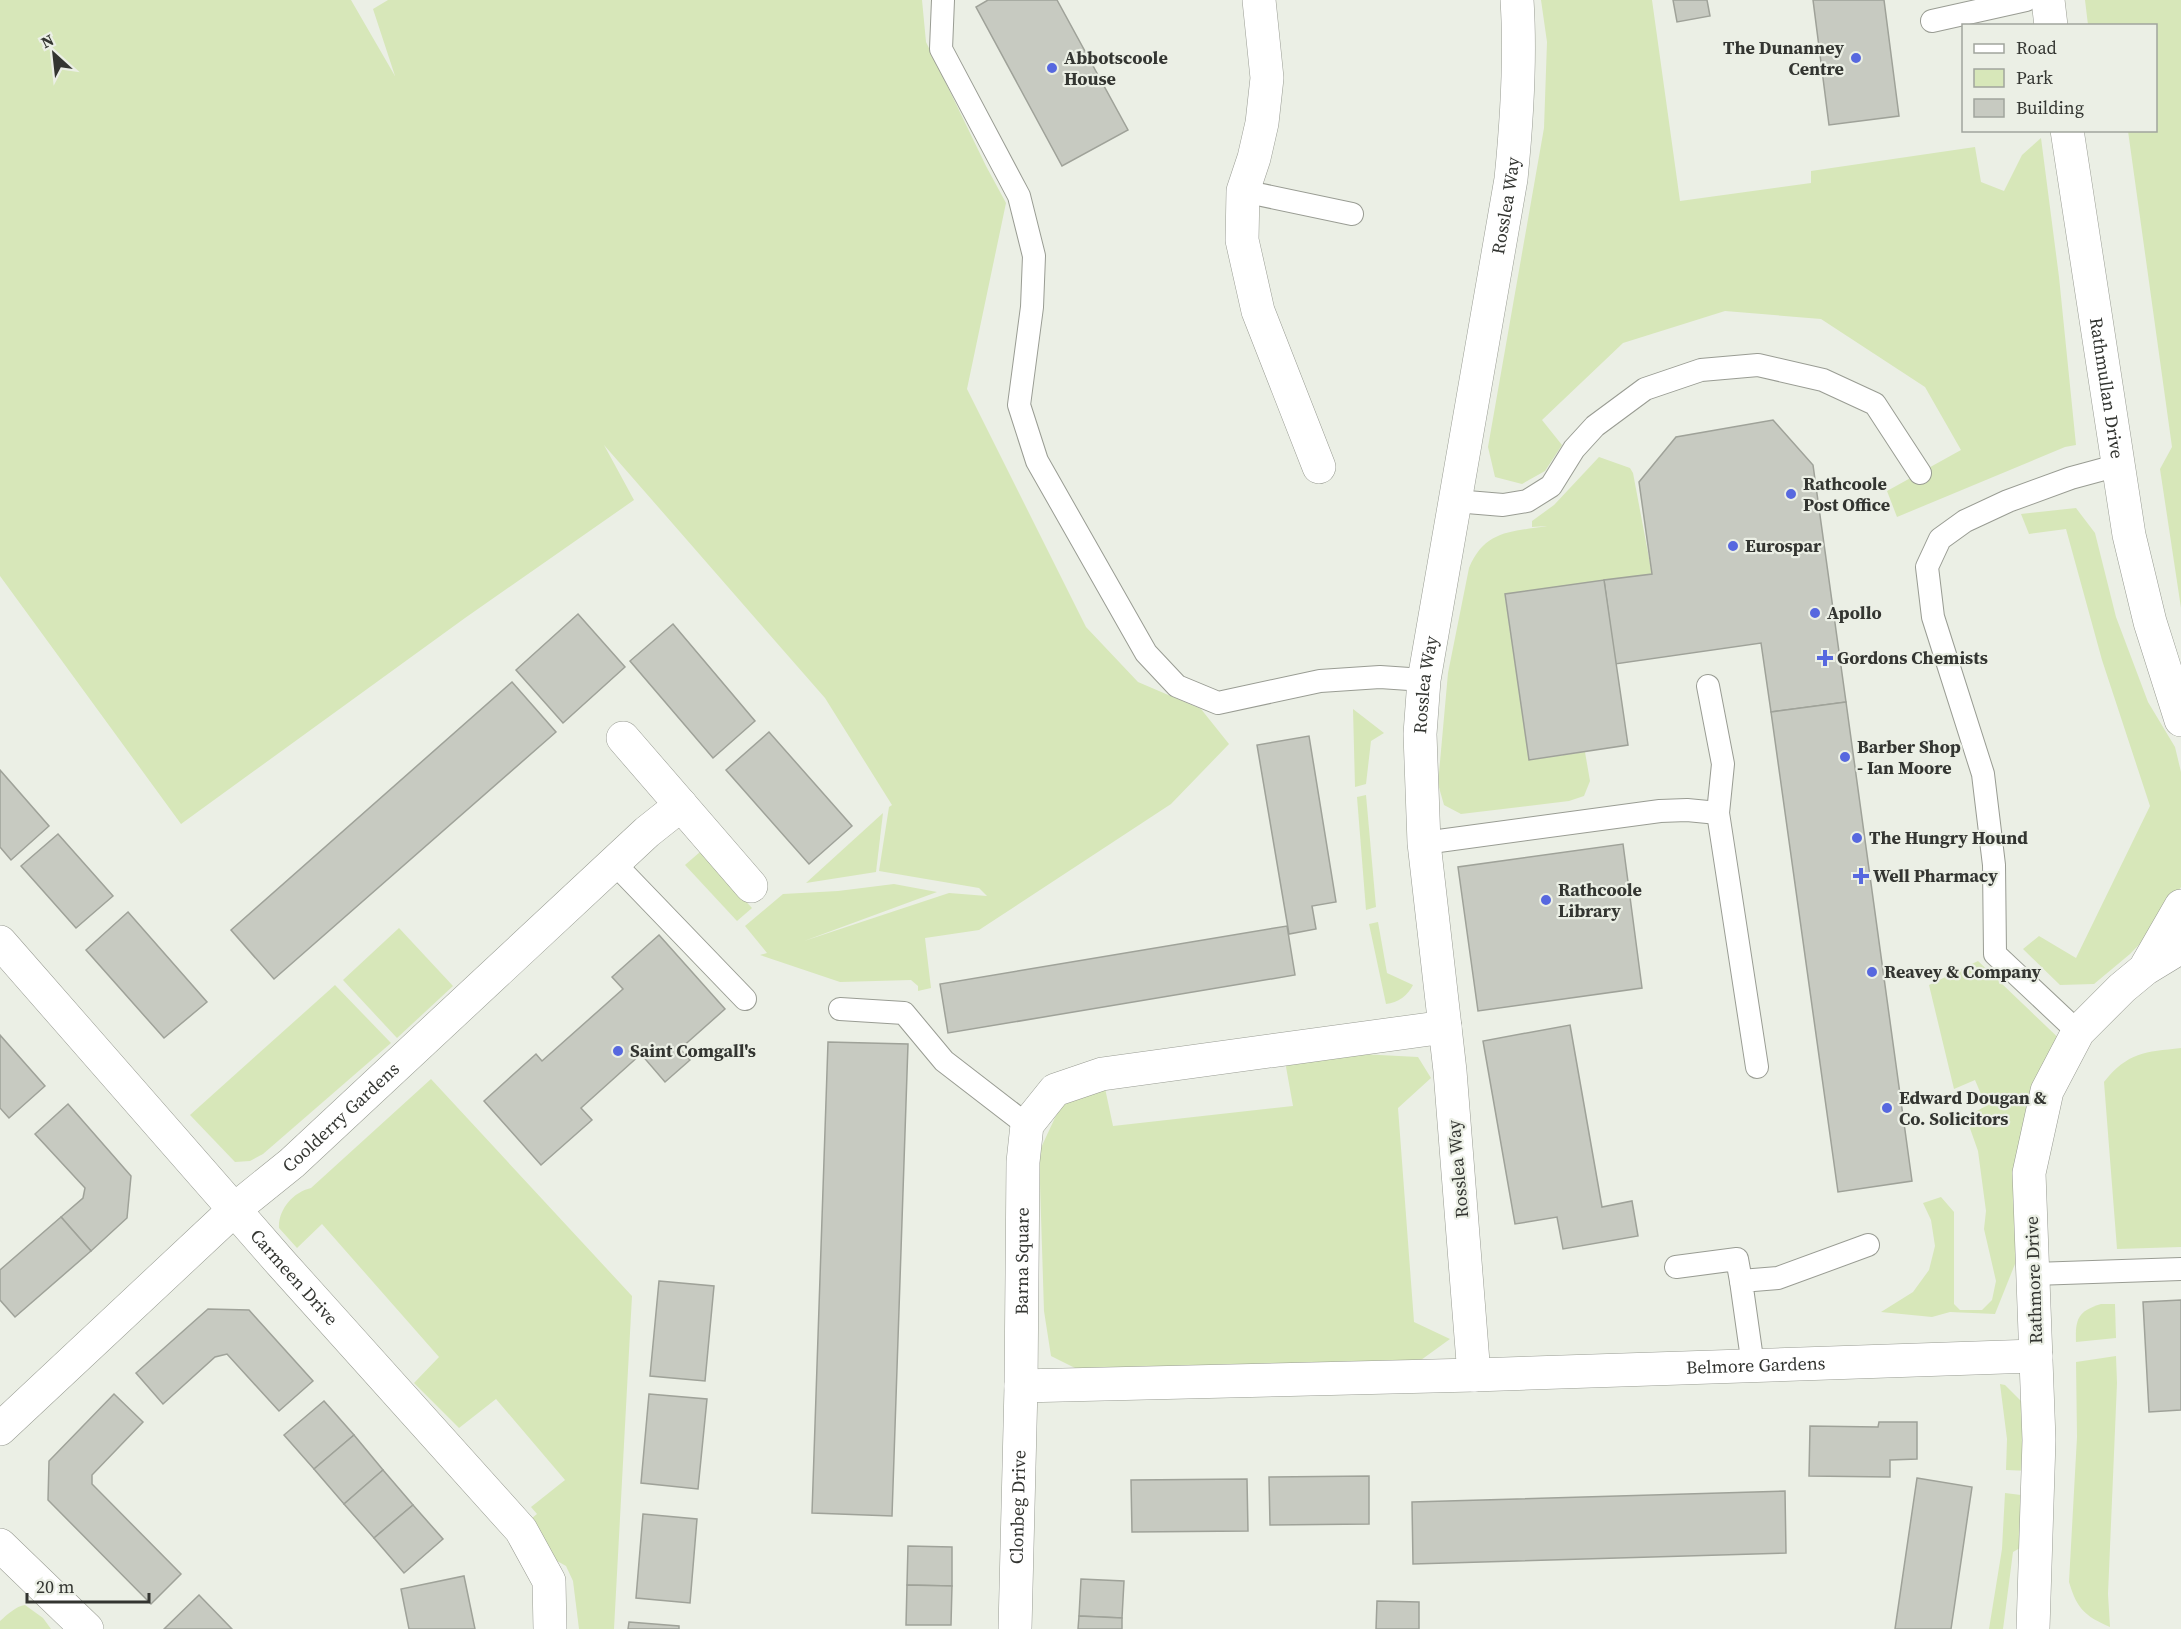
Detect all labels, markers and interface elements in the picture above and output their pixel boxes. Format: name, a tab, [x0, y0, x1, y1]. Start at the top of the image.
north arrow	[24, 24, 84, 84]
legend	[1962, 24, 2157, 132]
text: N	[37, 28, 58, 53]
place label: The Dunanney Centre	[1723, 35, 1844, 81]
text: Road	[2016, 35, 2057, 60]
place label: Abbotscoole House	[1064, 45, 1168, 91]
marker: The Dunanney Centre	[1849, 51, 1863, 65]
marker: Abbotscoole House	[1045, 61, 1059, 75]
text: Park	[2016, 65, 2053, 90]
text: Building	[2016, 95, 2084, 120]
street label: Rosslea Way	[1485, 155, 1525, 256]
street label: Rathmullan Drive	[2084, 316, 2130, 460]
place label: Rathcoole Post Office	[1803, 471, 1890, 517]
marker: Rathcoole Post Office	[1784, 487, 1798, 501]
place label: Eurospar	[1745, 533, 1822, 558]
marker: Eurospar	[1726, 539, 1740, 553]
place label: Apollo	[1827, 600, 1882, 625]
marker: Apollo	[1808, 606, 1822, 620]
street label: Rosslea Way	[1407, 633, 1444, 735]
place label: Gordons Chemists	[1837, 645, 1988, 670]
marker: Gordons Chemists	[1818, 651, 1832, 665]
place label: Barber Shop - Ian Moore	[1857, 734, 1961, 780]
marker: Barber Shop - Ian Moore	[1838, 750, 1852, 764]
place label: The Hungry Hound	[1869, 825, 2028, 850]
marker: The Hungry Hound	[1850, 831, 1864, 845]
place label: Well Pharmacy	[1873, 863, 1998, 888]
marker: Well Pharmacy	[1854, 869, 1868, 883]
place label: Rathcoole Library	[1558, 877, 1642, 923]
marker: Rathcoole Library	[1539, 893, 1553, 907]
place label: Reavey & Company	[1884, 959, 2041, 984]
marker: Reavey & Company	[1865, 965, 1879, 979]
place label: Saint Comgall's	[630, 1038, 756, 1063]
marker: Saint Comgall's	[611, 1044, 625, 1058]
street label: Coolderry Gardens	[277, 1056, 405, 1178]
place label: Edward Dougan & Co. Solicitors	[1899, 1085, 2047, 1131]
marker: Edward Dougan & Co. Solicitors	[1880, 1101, 1894, 1115]
street label: Rosslea Way	[1441, 1118, 1474, 1219]
street label: Barna Square	[1009, 1207, 1035, 1315]
street label: Rathmore Drive	[2019, 1216, 2048, 1344]
street label: Carmeen Drive	[245, 1223, 344, 1331]
street label: Belmore Gardens	[1686, 1350, 1826, 1380]
street label: Clonbeg Drive	[1004, 1450, 1031, 1564]
scale bar	[27, 1566, 148, 1604]
text: 20 m	[36, 1574, 74, 1599]

